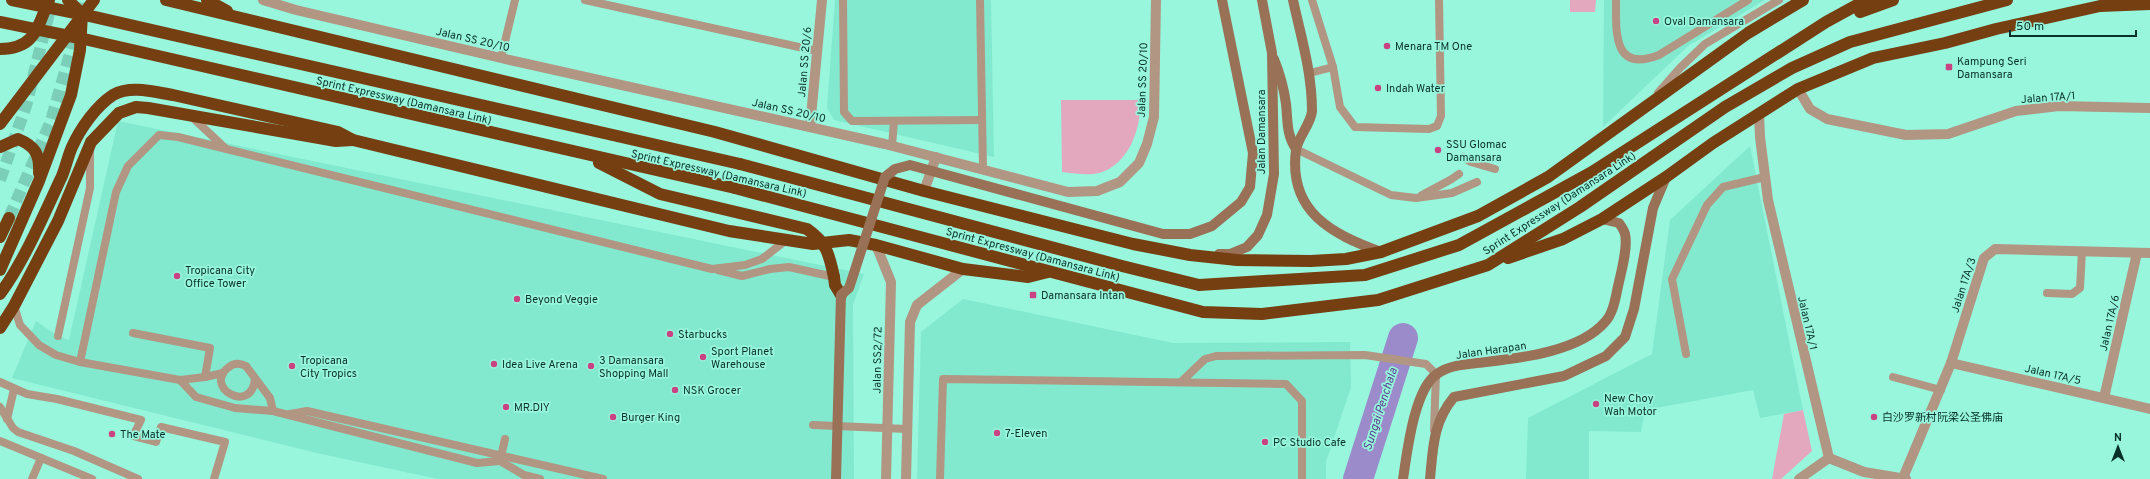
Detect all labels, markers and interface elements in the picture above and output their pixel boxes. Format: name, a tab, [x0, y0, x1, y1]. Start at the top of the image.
scale bar	[2010, 12, 2136, 38]
place label: Oval Damansara	[1664, 15, 1744, 29]
marker: Oval Damansara	[1651, 16, 1661, 26]
text: 50 m	[2016, 19, 2044, 35]
street label: Jalan SS 20/10	[434, 25, 511, 55]
street label: Jalan SS 20/6	[795, 26, 815, 98]
place label: Menara TM One	[1395, 40, 1472, 54]
marker: Menara TM One	[1382, 41, 1392, 51]
street label: Jalan SS 20/10	[1135, 42, 1151, 118]
place label: Kampung Seri Damansara	[1957, 55, 2027, 82]
marker: Kampung Seri Damansara	[1944, 62, 1954, 72]
street label: Sprint Expressway (Damansara Link)	[315, 74, 493, 128]
place label: Indah Water	[1386, 82, 1446, 96]
marker: Indah Water	[1373, 83, 1383, 93]
street label: Jalan Damansara	[1255, 89, 1269, 174]
street label: Jalan 17A/1	[2020, 89, 2076, 107]
street label: Jalan SS 20/10	[750, 96, 827, 126]
place label: SSU Glomac Damansara	[1446, 138, 1507, 165]
marker: SSU Glomac Damansara	[1433, 145, 1443, 155]
street label: Sprint Expressway (Damansara Link)	[630, 147, 808, 201]
street label: Sprint Expressway (Damansara Link)	[1480, 149, 1639, 259]
street label: Sprint Expressway (Damansara Link)	[944, 225, 1121, 285]
street label: Jalan 17A/3	[1948, 256, 1979, 315]
place label: Tropicana City Office Tower	[185, 264, 255, 291]
marker: Tropicana City Office Tower	[172, 271, 182, 281]
place label: Damansara Intan	[1041, 289, 1124, 303]
marker: Damansara Intan	[1028, 290, 1038, 300]
place label: Beyond Veggie	[525, 293, 598, 307]
marker: Beyond Veggie	[512, 294, 522, 304]
street label: Jalan 17A/6	[2097, 294, 2123, 353]
street label: Jalan 17A/1	[1794, 295, 1820, 352]
street label: Jalan SS2/72	[870, 326, 886, 394]
place label: Starbucks	[678, 328, 727, 342]
marker: Starbucks	[665, 329, 675, 339]
street label: Jalan Harapan	[1455, 339, 1527, 363]
place label: Sport Planet Warehouse	[711, 345, 773, 372]
marker: Sport Planet Warehouse	[698, 352, 708, 362]
place label: Tropicana City Tropics	[300, 354, 357, 381]
place label: 3 Damansara Shopping Mall	[599, 354, 668, 381]
place label: Idea Live Arena	[502, 358, 578, 372]
marker: Idea Live Arena	[489, 359, 499, 369]
marker: Tropicana City Tropics	[287, 361, 297, 371]
marker: 3 Damansara Shopping Mall	[586, 361, 596, 371]
street label: Jalan 17A/5	[2023, 362, 2083, 388]
water label: Sungai Penchala	[1360, 365, 1402, 453]
place label: NSK Grocer	[683, 384, 742, 398]
marker: NSK Grocer	[670, 385, 680, 395]
place label: New Choy Wah Motor	[1604, 392, 1658, 419]
marker: New Choy Wah Motor	[1591, 399, 1601, 409]
place label: MR.DIY	[514, 401, 550, 415]
marker: MR.DIY	[501, 402, 511, 412]
place label: Burger King	[621, 411, 680, 425]
place label: 白沙罗新村阮梁公圣佛庙	[1882, 411, 2003, 425]
marker: Burger King	[608, 412, 618, 422]
marker: 白沙罗新村阮梁公圣佛庙	[1869, 412, 1879, 422]
place label: 7-Eleven	[1005, 427, 1047, 441]
north arrow	[2098, 427, 2138, 467]
place label: The Mate	[120, 428, 165, 442]
marker: 7-Eleven	[992, 428, 1002, 438]
marker: The Mate	[107, 429, 117, 439]
text: N	[2114, 431, 2122, 445]
place label: PC Studio Cafe	[1273, 436, 1346, 450]
marker: PC Studio Cafe	[1260, 437, 1270, 447]

